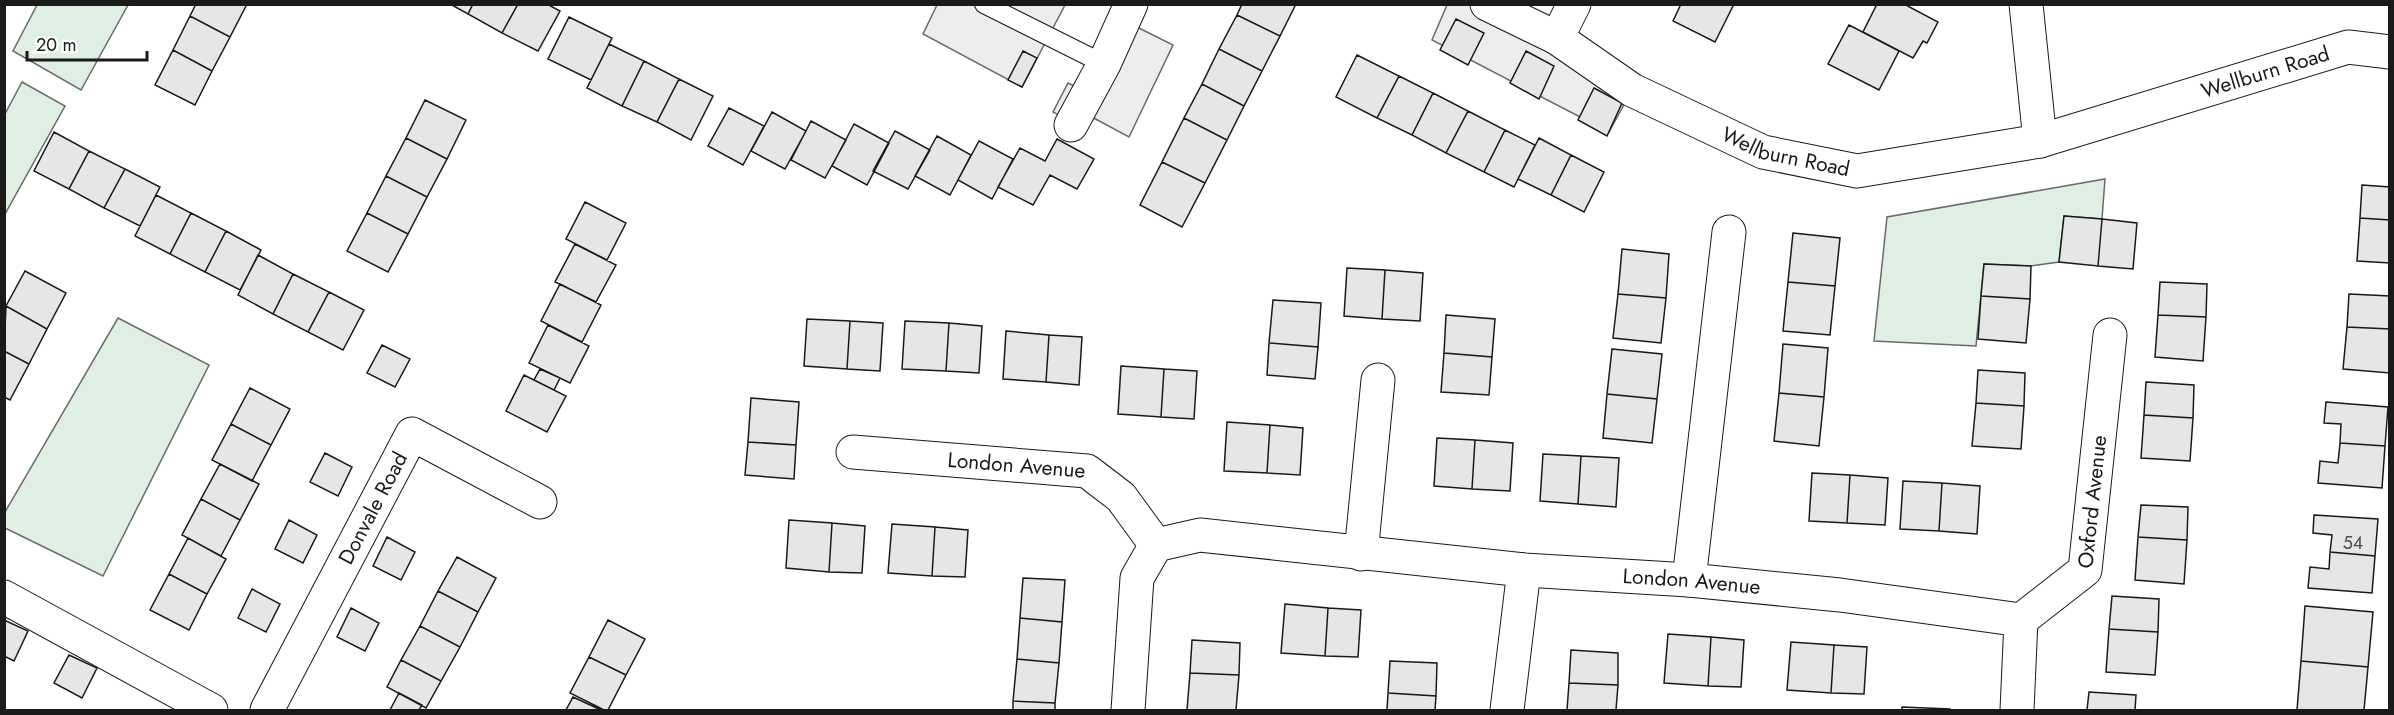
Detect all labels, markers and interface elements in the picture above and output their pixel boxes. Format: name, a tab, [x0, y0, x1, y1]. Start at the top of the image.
scale bar	[27, 24, 147, 62]
text: 20 m	[36, 32, 76, 58]
street label: Wellburn Road	[2198, 39, 2333, 106]
street label: Wellburn Road	[1717, 119, 1852, 184]
street label: Oxford Avenue	[2070, 433, 2114, 570]
street label: London Avenue	[946, 445, 1087, 486]
street label: Donvale Road	[331, 447, 415, 570]
house number: 54	[2343, 530, 2363, 556]
street label: London Avenue	[1622, 561, 1762, 602]

